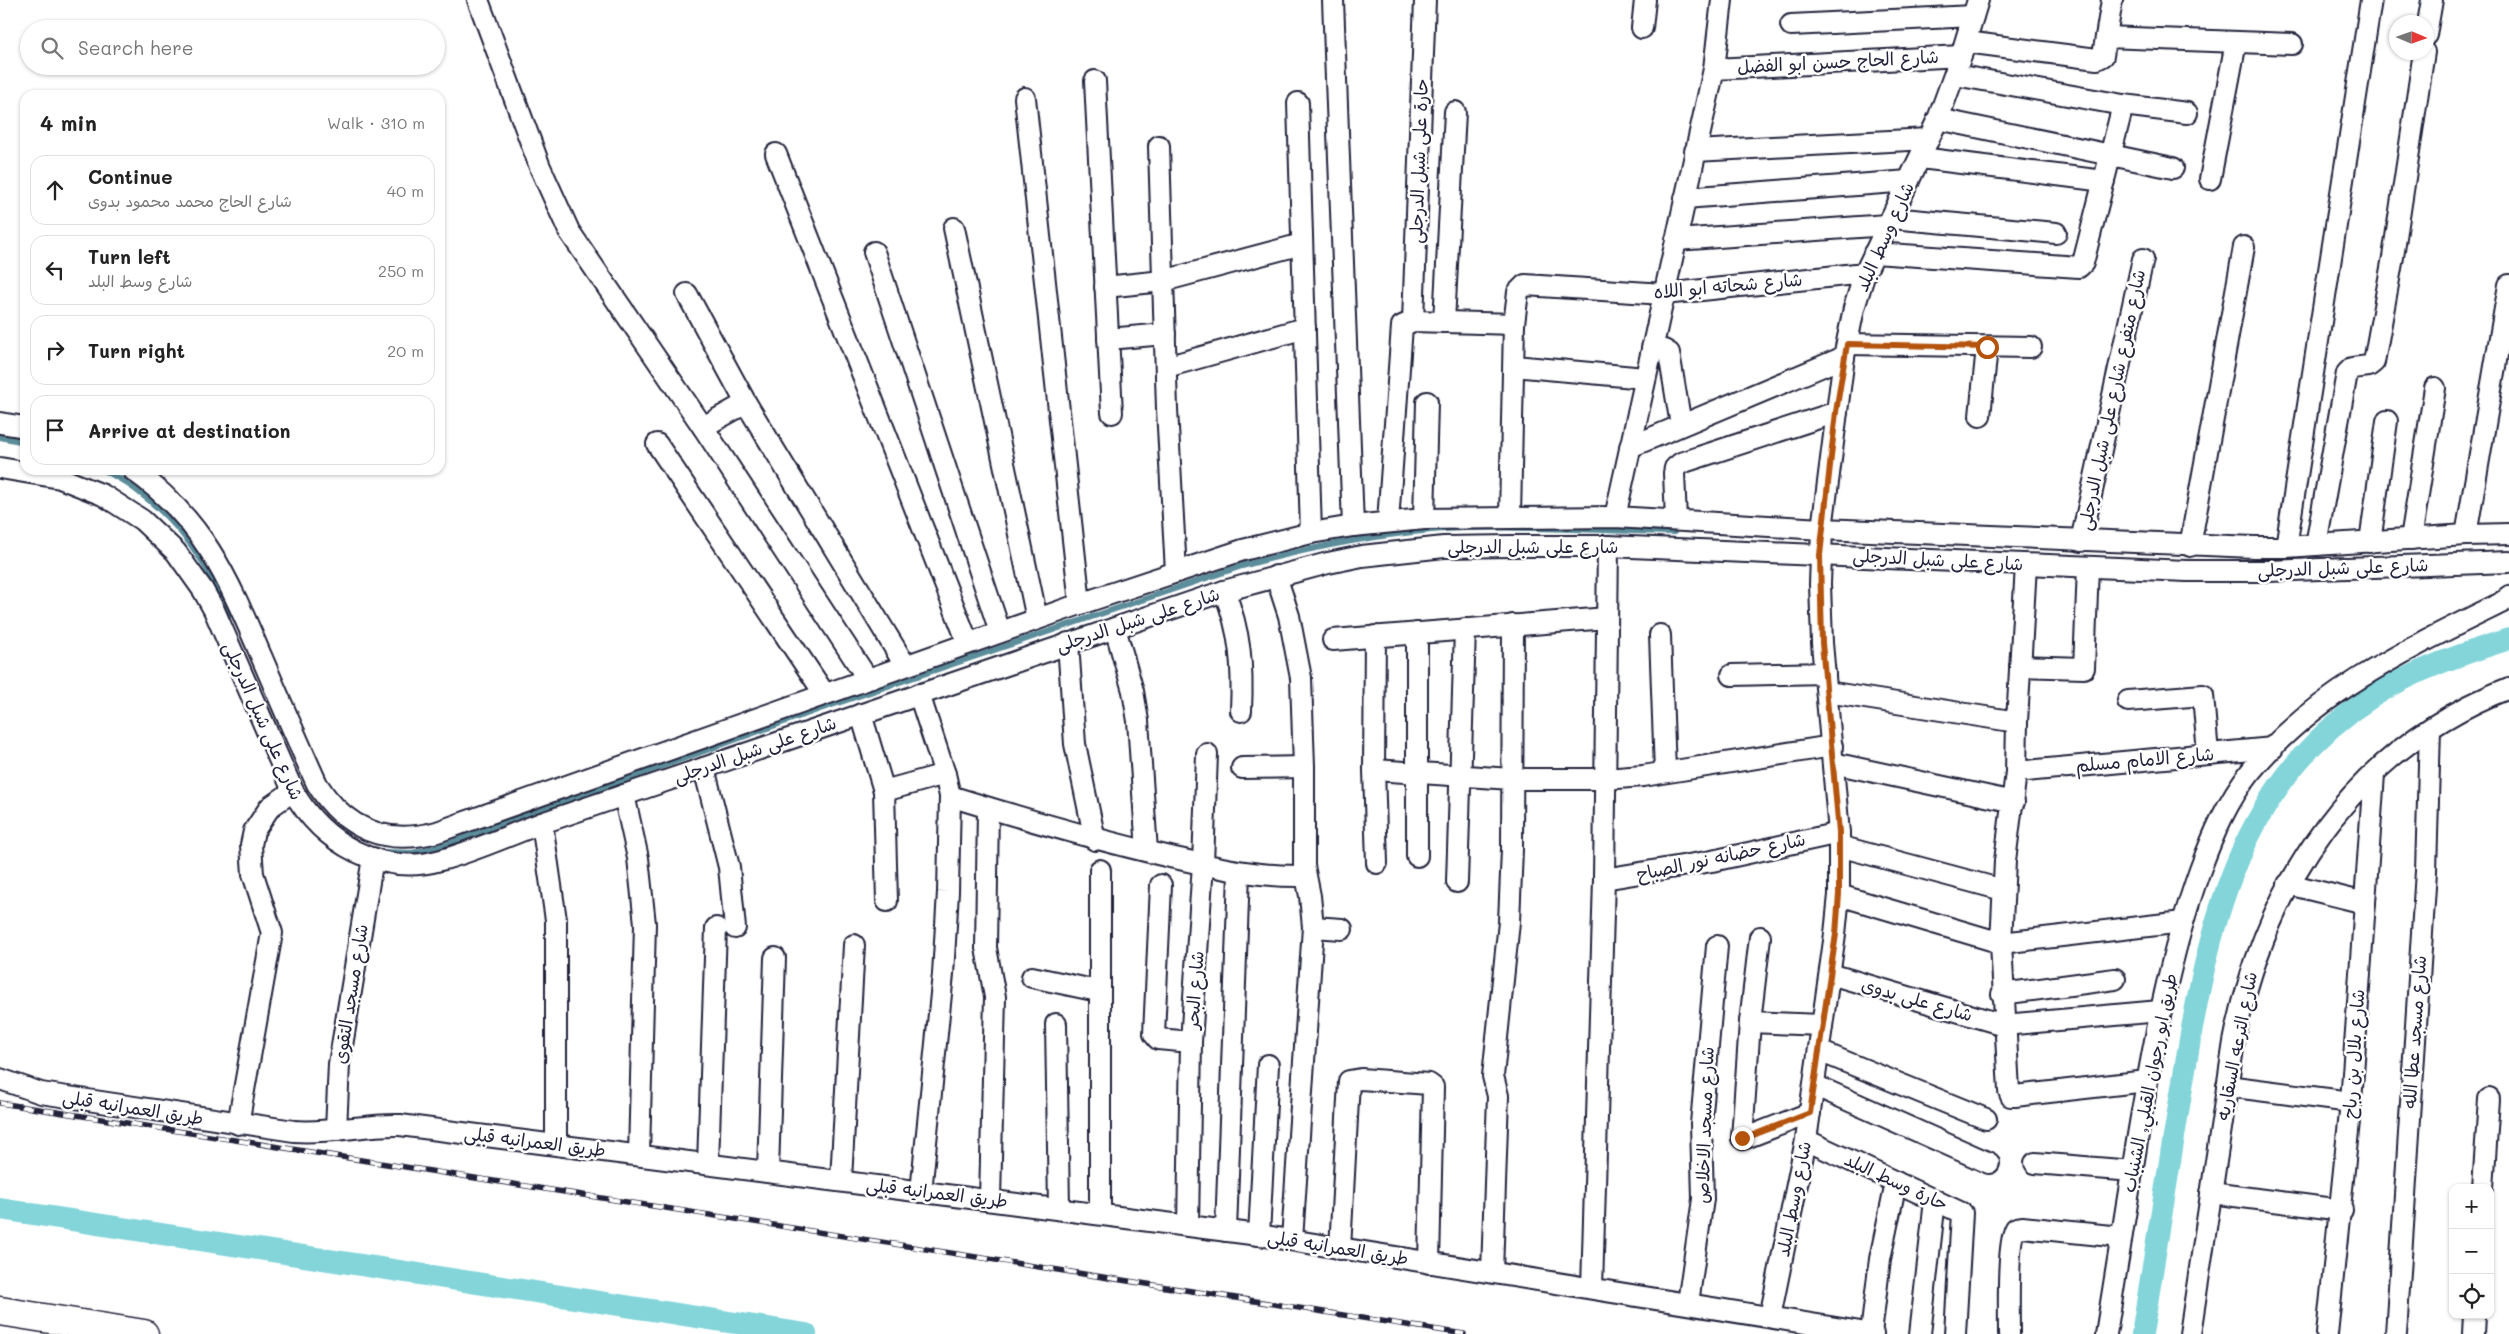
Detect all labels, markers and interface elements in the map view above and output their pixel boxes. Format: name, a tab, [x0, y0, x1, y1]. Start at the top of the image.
north arrow	[2389, 15, 2434, 60]
search box	[20, 20, 445, 75]
icon: search	[38, 34, 66, 62]
text: Search here	[78, 35, 194, 60]
street label: شارع الحاج حسن ابو الفضل	[1737, 44, 1939, 79]
street label: حارة على شبل الدرجلى	[1403, 78, 1433, 244]
text: 4 min	[40, 109, 97, 136]
text: Walk · 310 m	[327, 112, 425, 133]
text: Continue	[88, 164, 173, 189]
icon: ahead	[41, 176, 69, 204]
street label: شارع وسط البلد	[1849, 178, 1920, 296]
text: 40 m	[387, 180, 424, 201]
text: شارع الحاج محمد محمود بدوى	[88, 190, 292, 211]
text: Turn left	[88, 244, 171, 269]
icon: left	[41, 256, 69, 284]
text: 250 m	[378, 260, 424, 281]
street label: شارع شحاته ابو اللاه	[1653, 267, 1803, 304]
street label: شارع متفرع شارع على شبل الدرجلى	[2072, 267, 2151, 533]
text: شارع وسط البلد	[88, 270, 192, 291]
icon: right	[41, 336, 69, 364]
route start	[1976, 336, 1999, 359]
text: Turn right	[88, 338, 185, 363]
text: 20 m	[387, 340, 424, 361]
icon: arrive	[41, 416, 69, 444]
text: Arrive at destination	[88, 418, 291, 443]
street label: شارع على شبل الدرجلى	[1448, 534, 1618, 559]
street label: شارع على شبل الدرجلى	[1852, 543, 2024, 576]
street label: شارع على شبل الدرجلى	[2257, 552, 2429, 583]
street label: شارع على شبل الدرجلى	[1053, 581, 1223, 658]
street label: شارع على شبل الدرجلى	[217, 638, 310, 804]
street label: شارع على شبل الدرجلى	[670, 710, 840, 789]
street label: شارع الامام مسلم	[2075, 741, 2215, 780]
street label: شارع حضانه نور الصباح	[1634, 826, 1808, 887]
street label: شارع مسجد التقوى	[327, 922, 374, 1066]
street label: شارع البحر	[1179, 950, 1210, 1032]
street label: شارع مسجد عطا الله	[2397, 955, 2432, 1109]
street label: شارع الترعه السقاريه	[2210, 970, 2263, 1122]
street label: طريق ابو رجوان القبلي, الشنباب	[2116, 971, 2187, 1195]
street label: شارع على بدوى	[1859, 972, 1976, 1027]
street label: شارع بلال بن رباح	[2337, 988, 2371, 1120]
street label: شارع مسجد الاخلاص	[1689, 1046, 1720, 1204]
street label: طريق العمرانيه قبلى	[61, 1084, 205, 1130]
street label: طريق العمرانيه قبلى	[463, 1120, 607, 1162]
route end	[1731, 1127, 1754, 1150]
street label: شارع وسط البلد	[1770, 1139, 1817, 1259]
street label: حارة وسط البلد	[1841, 1147, 1952, 1216]
street label: طريق العمرانيه قبلى	[865, 1171, 1009, 1213]
map controls	[2449, 1184, 2494, 1319]
button: +	[2449, 1184, 2494, 1229]
street label: طريق العمرانيه قبلى	[1266, 1224, 1410, 1270]
button: −	[2449, 1229, 2494, 1274]
button: locate	[2449, 1274, 2494, 1319]

